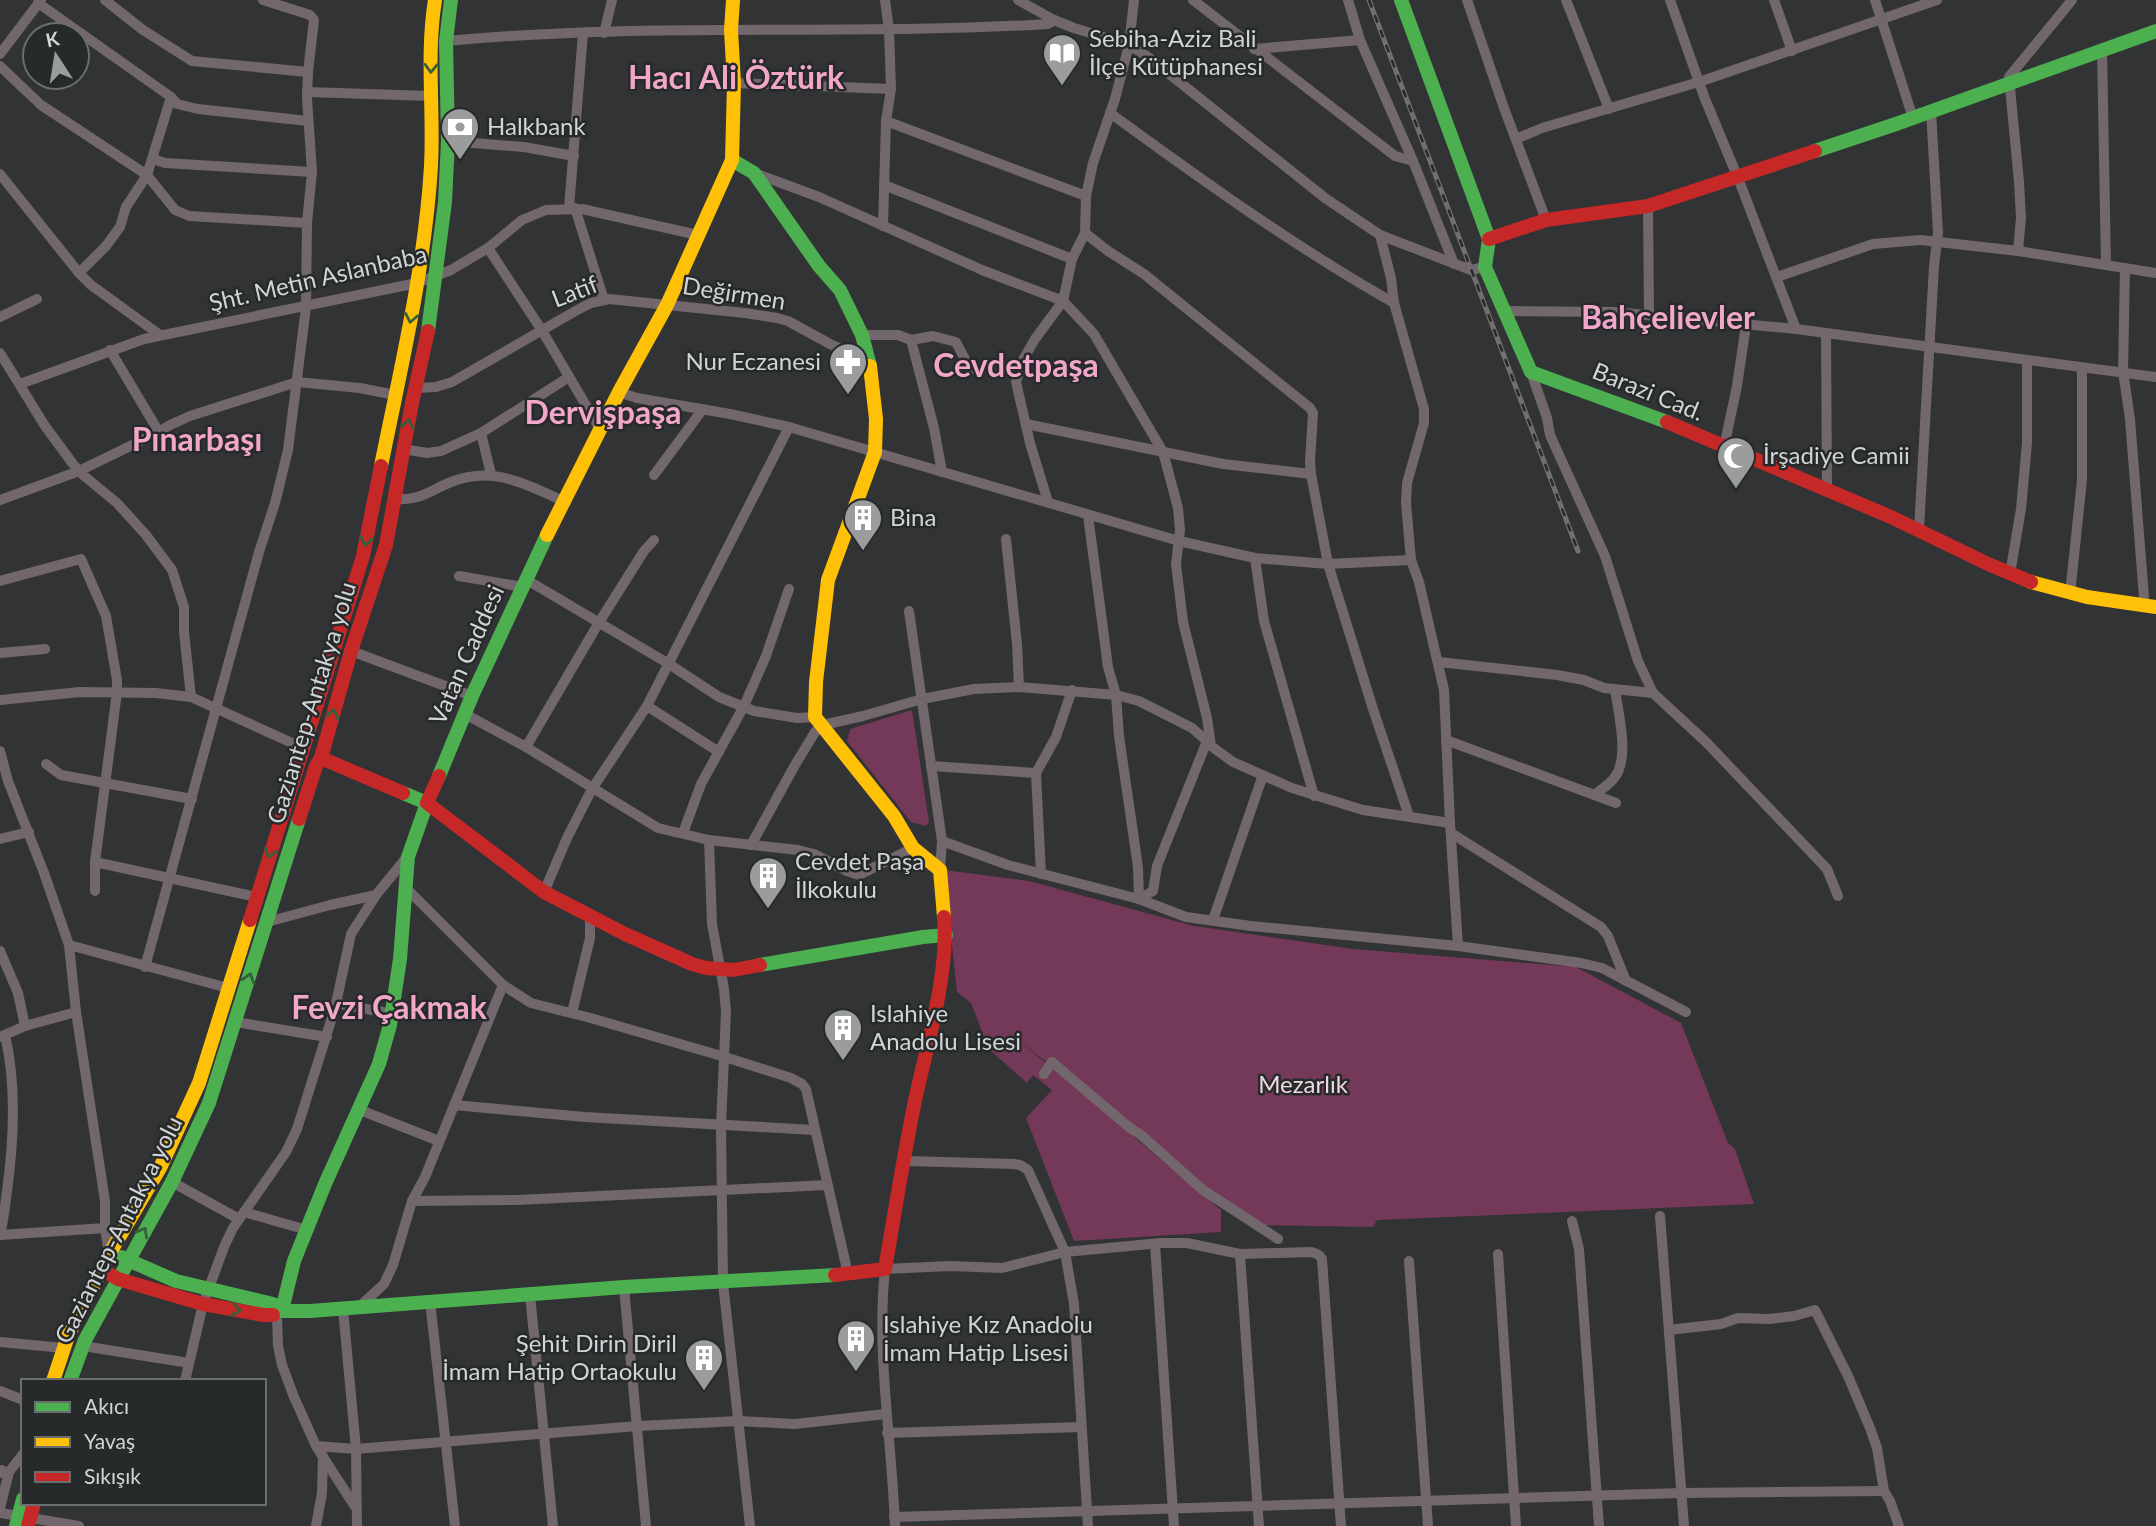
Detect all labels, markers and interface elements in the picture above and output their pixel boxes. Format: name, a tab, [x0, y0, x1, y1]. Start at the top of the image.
north arrow	[21, 21, 91, 91]
place label: Sebiha-Aziz Bali İlçe Kütüphanesi	[1089, 23, 1263, 80]
text: K	[44, 26, 62, 51]
library icon: Sebiha-Aziz Bali İlçe Kütüphanesi	[1041, 32, 1083, 87]
district label: Hacı Ali Öztürk	[628, 57, 845, 96]
one-way arrow	[423, 63, 438, 74]
bank icon: Halkbank	[439, 106, 481, 161]
place label: Halkbank	[487, 111, 587, 140]
street label: Şht. Metin Aslanbaba	[206, 238, 429, 317]
street label: Latif	[547, 268, 602, 313]
street label: Değirmen	[681, 270, 788, 315]
district label: Bahçelievler	[1581, 297, 1755, 336]
one-way arrow	[404, 312, 419, 324]
pharmacy icon: Nur Eczanesi	[827, 341, 869, 396]
district label: Cevdetpaşa	[933, 345, 1099, 384]
place label: Nur Eczanesi	[685, 346, 821, 375]
street label: Barazi Cad.	[1589, 355, 1708, 426]
district label: Dervişpaşa	[525, 392, 681, 431]
one-way arrow	[400, 418, 415, 429]
district label: Pınarbaşı	[132, 419, 262, 458]
mosque icon: İrşadiye Camii	[1715, 435, 1757, 490]
place label: İrşadiye Camii	[1763, 440, 1910, 469]
building icon: Bina	[842, 497, 884, 552]
place label: Bina	[890, 502, 936, 531]
one-way arrow	[359, 535, 374, 547]
street label: Gaziantep-Antakya yolu	[260, 578, 361, 827]
street label: Vatan Caddesi	[422, 580, 509, 729]
one-way arrow	[324, 708, 339, 720]
one-way arrow	[264, 846, 279, 858]
place label: Cevdet Paşa İlkokulu	[795, 846, 924, 903]
building icon: Cevdet Paşa İlkokulu	[747, 855, 789, 910]
one-way arrow	[241, 972, 255, 984]
district label: Fevzi Çakmak	[291, 987, 488, 1026]
place label: Islahiye Anadolu Lisesi	[870, 998, 1021, 1055]
building icon: Islahiye Anadolu Lisesi	[822, 1007, 864, 1062]
park label: Mezarlık	[1258, 1069, 1349, 1098]
street label: Gaziantep-Antakya yolu	[48, 1111, 188, 1348]
one-way arrow	[135, 1227, 148, 1239]
one-way arrow	[230, 1302, 242, 1317]
place label: Islahiye Kız Anadolu İmam Hatip Lisesi	[883, 1309, 1093, 1366]
building icon: Islahiye Kız Anadolu İmam Hatip Lisesi	[835, 1318, 877, 1373]
place label: Şehit Dirin Diril İmam Hatip Ortaokulu	[442, 1328, 677, 1385]
building icon: Şehit Dirin Diril İmam Hatip Ortaokulu	[683, 1337, 725, 1392]
legend	[21, 1379, 266, 1505]
text: Akıcı	[84, 1393, 129, 1418]
text: Yavaş	[84, 1428, 135, 1453]
text: Sıkışık	[84, 1463, 141, 1488]

